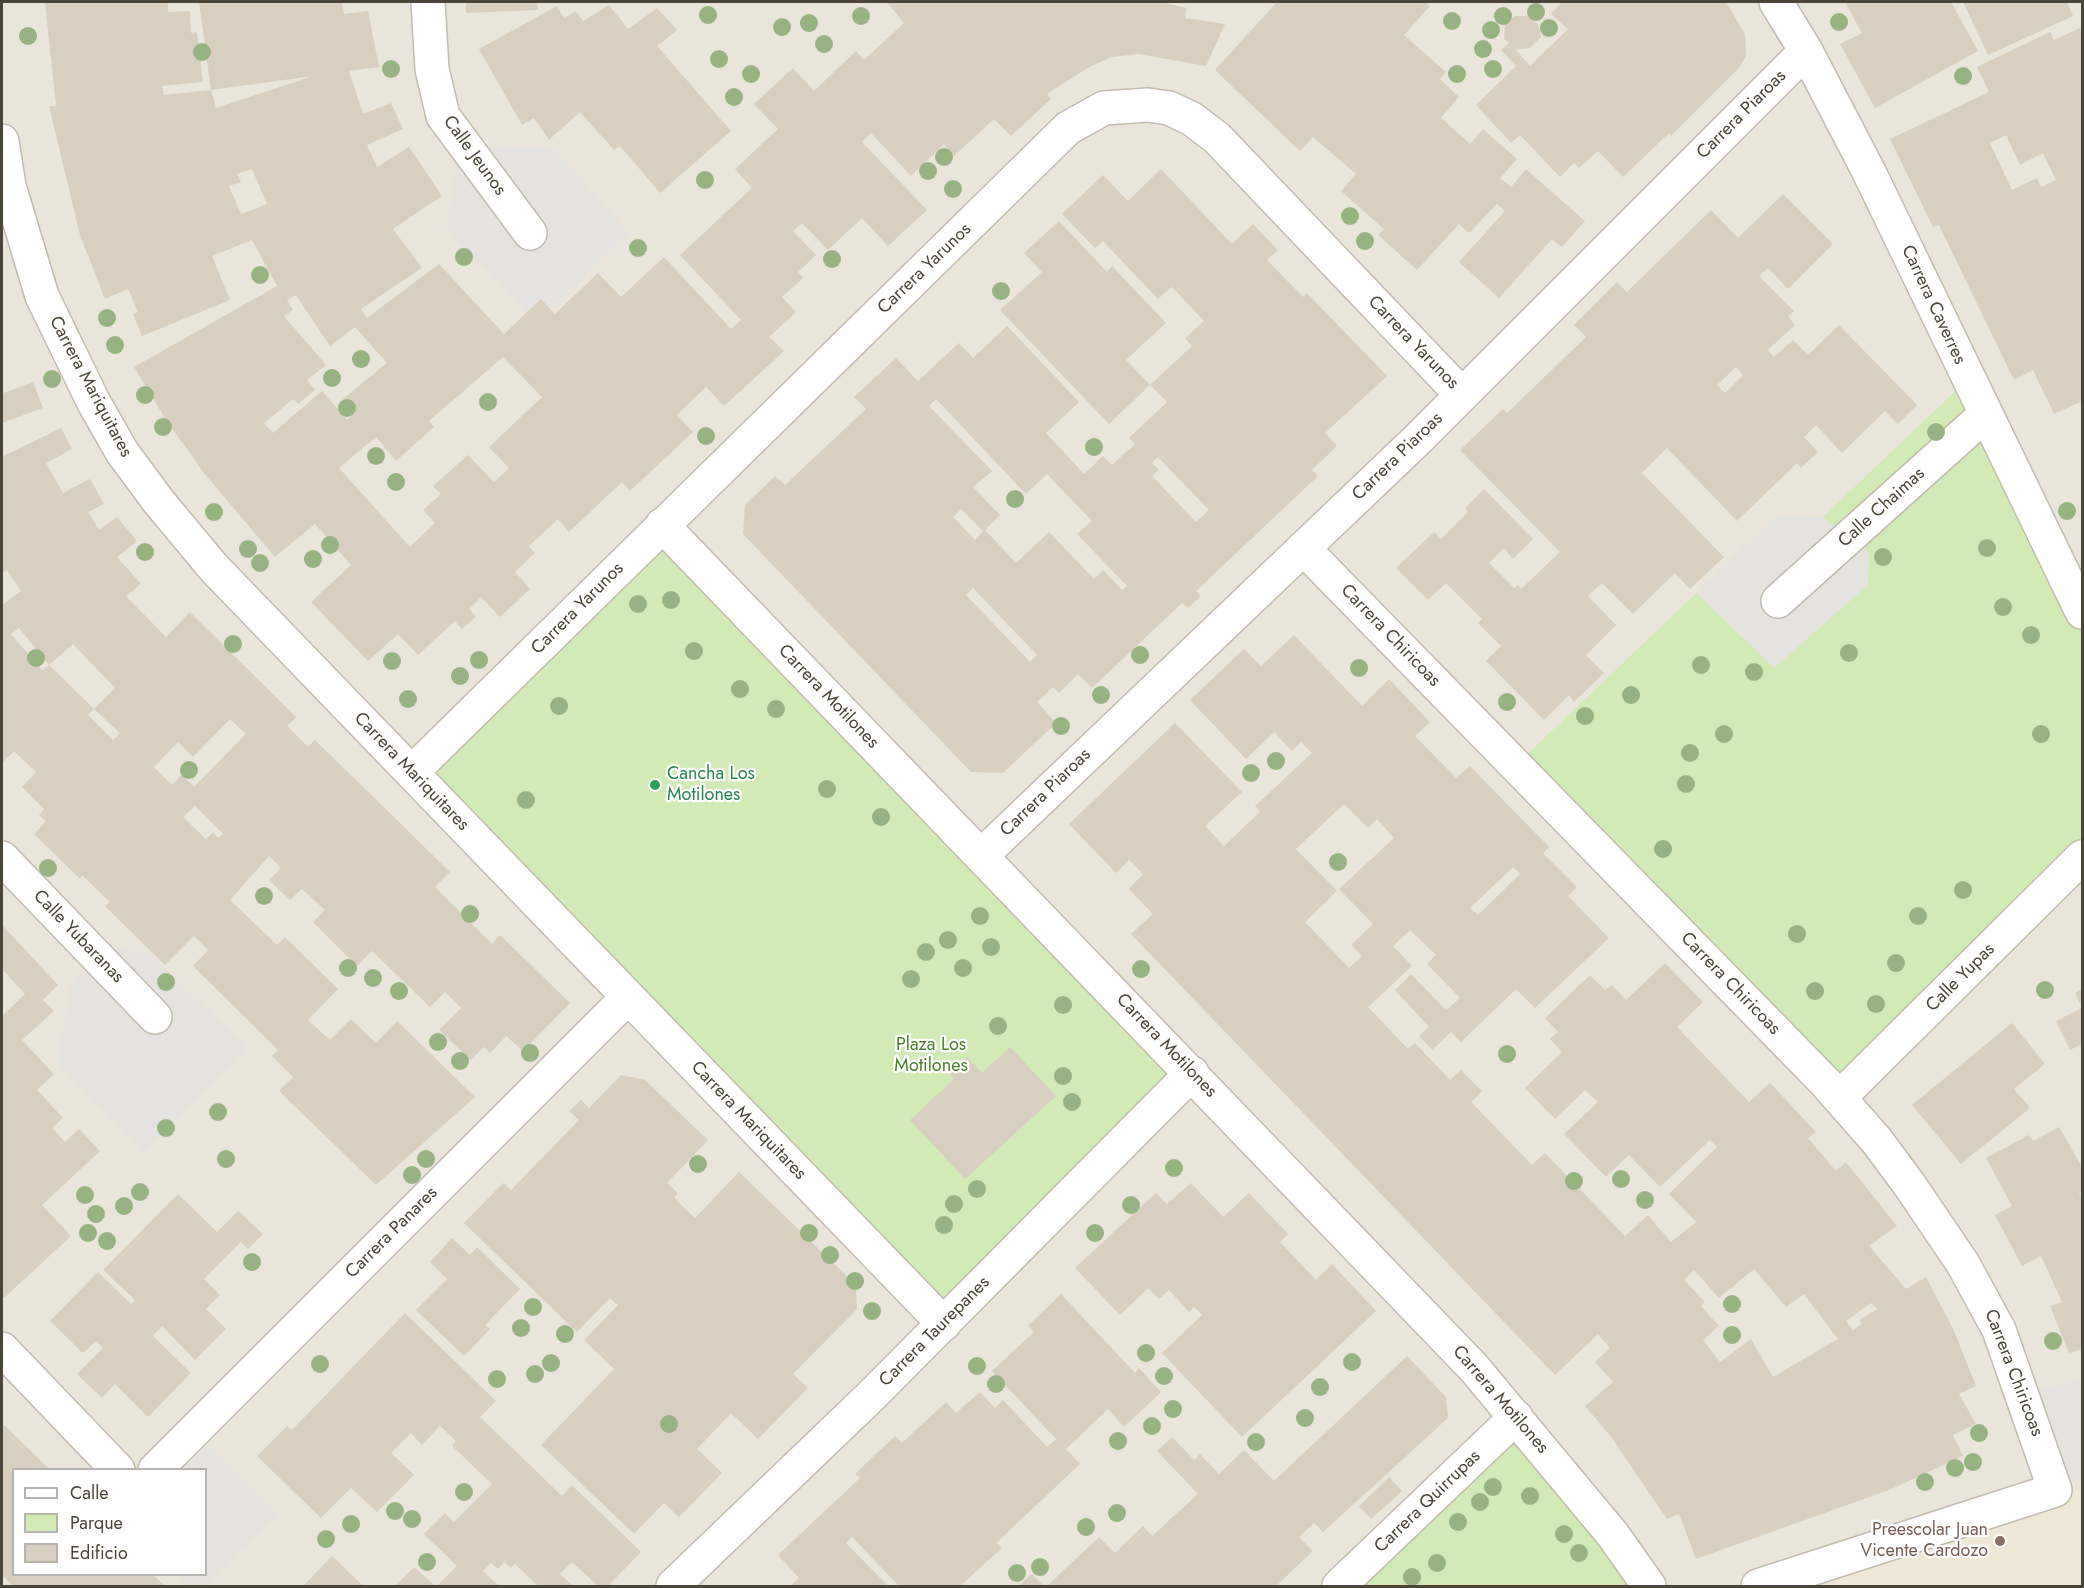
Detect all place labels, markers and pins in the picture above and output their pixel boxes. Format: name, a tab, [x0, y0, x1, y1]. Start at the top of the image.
place label: Cancha Los Motilones	[667, 764, 755, 806]
marker: Cancha Los Motilones	[648, 778, 662, 792]
place label: Preescolar Juan Vicente Cardozo	[1860, 1520, 1988, 1562]
marker: Preescolar Juan Vicente Cardozo	[1993, 1534, 2007, 1548]

